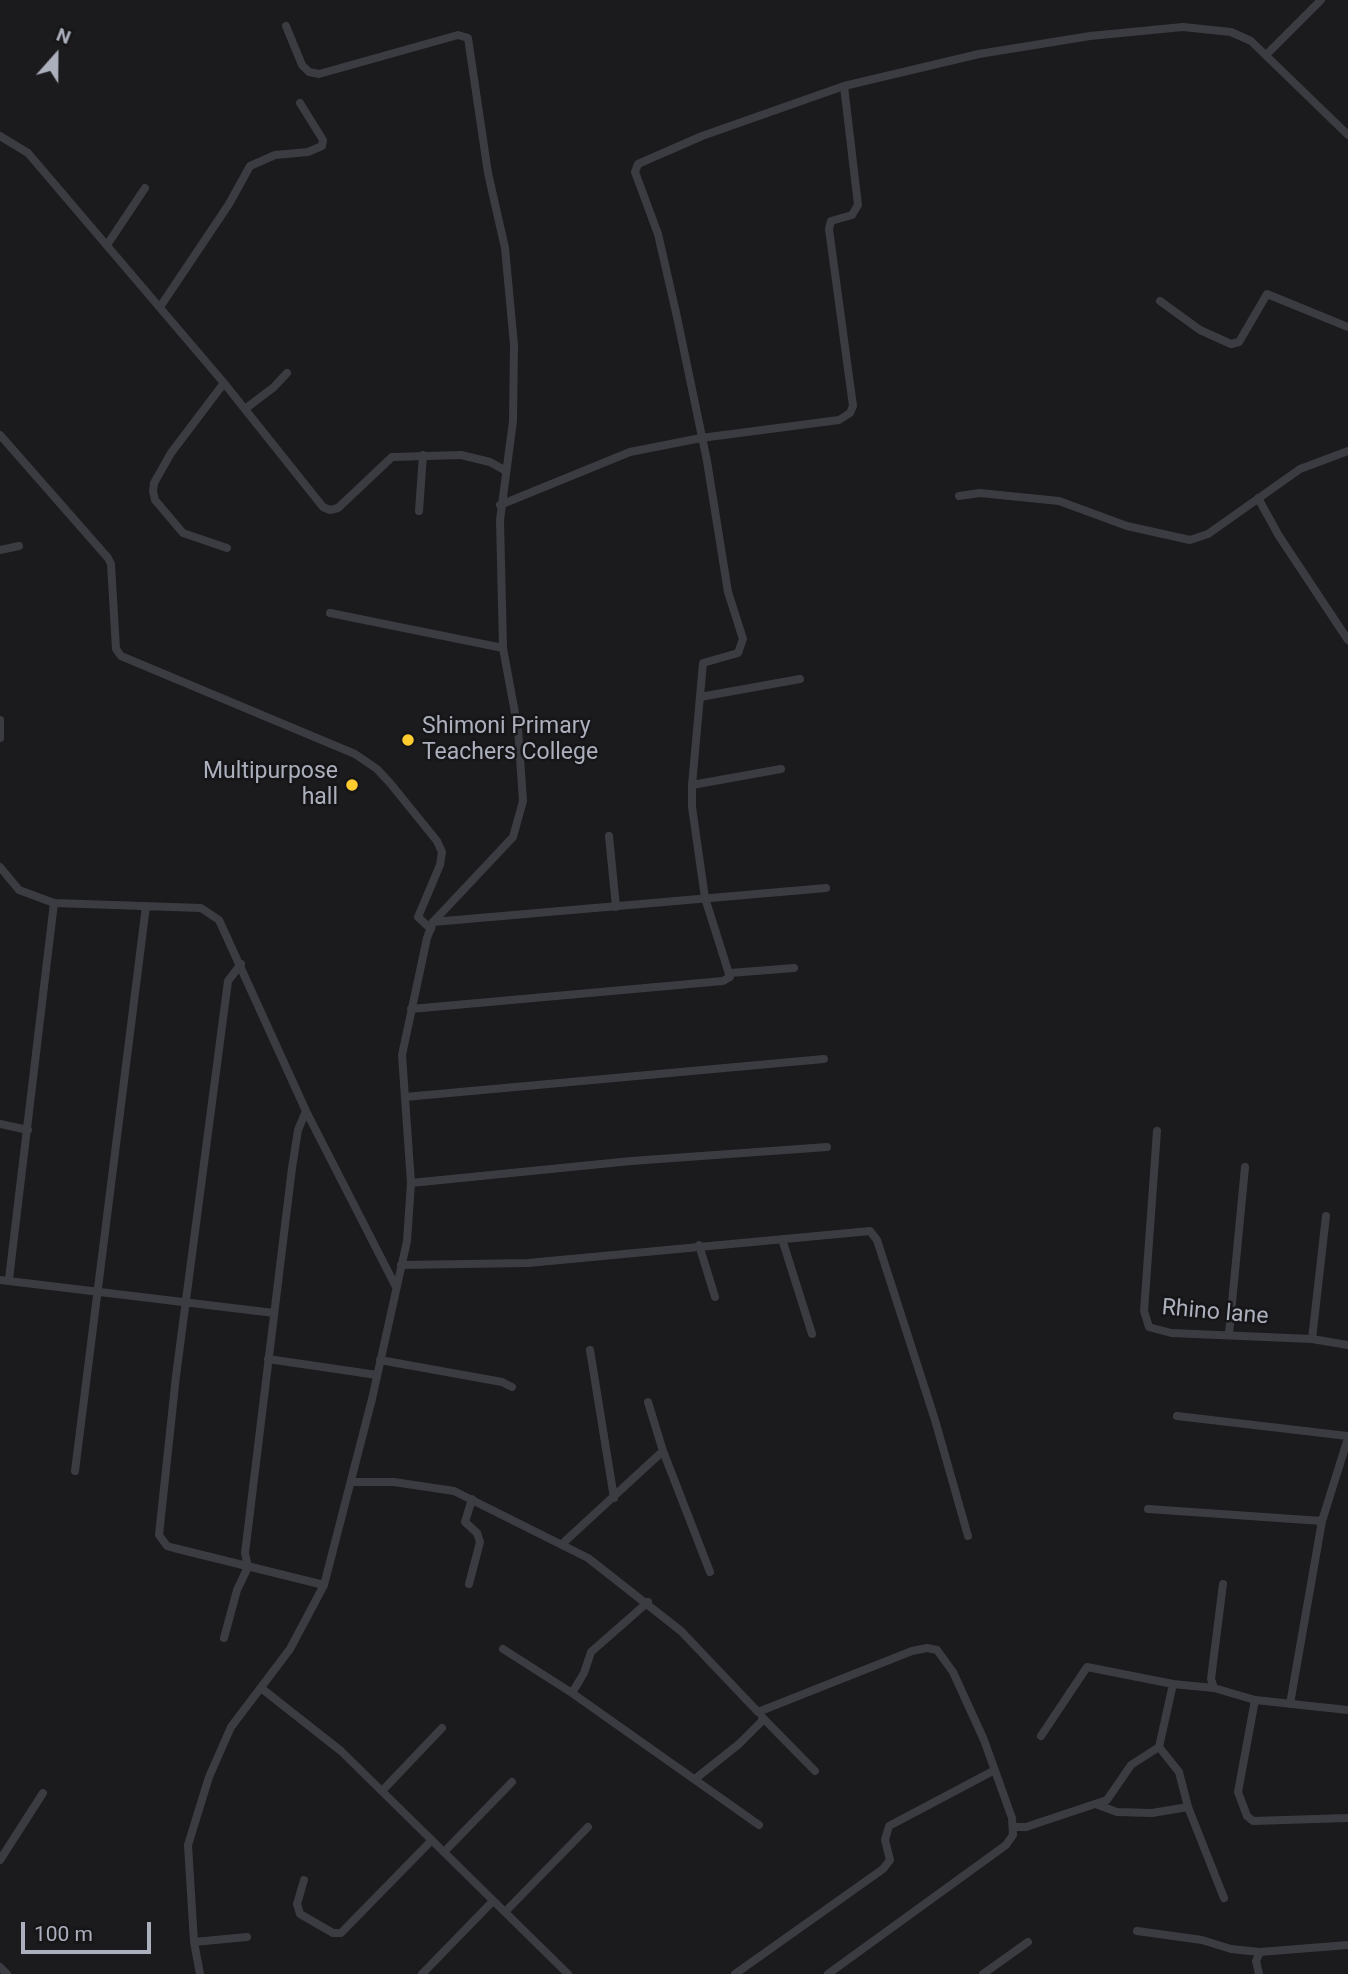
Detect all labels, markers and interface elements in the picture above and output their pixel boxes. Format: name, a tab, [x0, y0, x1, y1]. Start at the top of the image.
north arrow	[21, 21, 91, 91]
text: N	[53, 23, 74, 49]
place label: Shimoni Primary Teachers College	[422, 713, 598, 767]
marker: Shimoni Primary Teachers College	[400, 732, 416, 748]
place label: Multipurpose hall	[203, 758, 338, 812]
marker: Multipurpose hall	[344, 777, 360, 793]
street label: Rhino lane	[1161, 1295, 1269, 1331]
scale bar	[24, 1908, 154, 1952]
text: 100 m	[34, 1922, 93, 1946]

